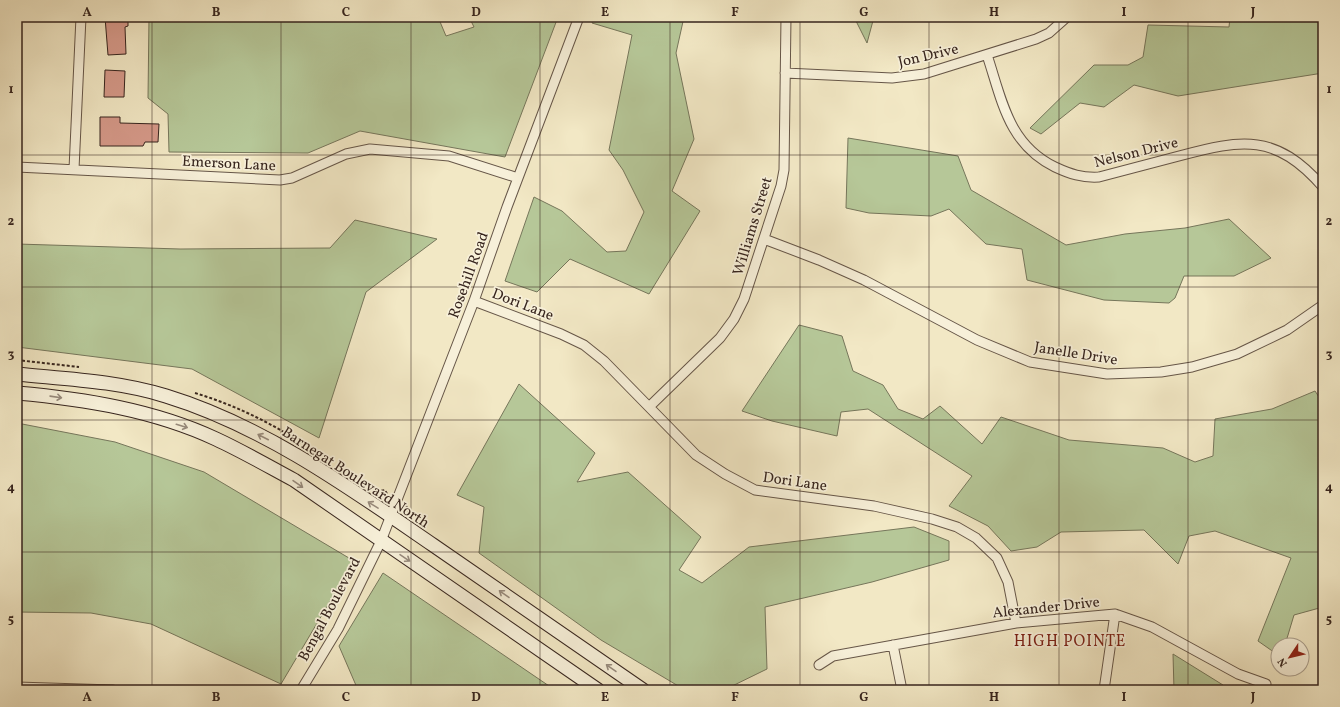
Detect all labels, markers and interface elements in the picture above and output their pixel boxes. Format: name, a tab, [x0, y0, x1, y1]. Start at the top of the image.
text: A	[82, 4, 92, 22]
text: B	[212, 4, 221, 22]
text: C	[342, 4, 350, 22]
text: D	[471, 4, 481, 22]
text: E	[601, 4, 609, 22]
text: F	[731, 4, 739, 22]
text: G	[859, 4, 869, 22]
text: H	[989, 4, 999, 22]
text: I	[1122, 4, 1127, 22]
text: J	[1250, 4, 1256, 22]
street label: Jon Drive	[896, 39, 961, 74]
text: 1	[8, 81, 14, 99]
text: 1	[1326, 81, 1332, 99]
street label: Nelson Drive	[1092, 133, 1180, 174]
street label: Emerson Lane	[181, 152, 276, 177]
street label: Williams Street	[728, 175, 778, 278]
text: 2	[8, 213, 15, 231]
text: 2	[1326, 213, 1333, 231]
street label: Rosehill Road	[444, 229, 495, 322]
street label: Dori Lane	[489, 284, 556, 327]
street label: Janelle Drive	[1033, 338, 1119, 371]
text: 3	[8, 346, 15, 364]
text: 3	[1326, 346, 1333, 364]
one-way arrow	[49, 394, 62, 401]
one-way arrow	[175, 423, 188, 430]
street label: Barnegat Boulevard North	[277, 423, 433, 534]
one-way arrow	[257, 433, 269, 440]
street label: Dori Lane	[761, 468, 828, 497]
text: 4	[7, 479, 15, 497]
text: 4	[1325, 479, 1333, 497]
one-way arrow	[293, 480, 304, 488]
one-way arrow	[367, 500, 379, 508]
street label: Bengal Boulevard	[294, 554, 367, 666]
one-way arrow	[399, 554, 410, 562]
one-way arrow	[498, 590, 509, 598]
street label: Alexander Drive	[991, 592, 1101, 625]
text: 5	[8, 611, 14, 629]
text: 5	[1326, 611, 1332, 629]
district label: HIGH POINTE	[1014, 631, 1126, 653]
north arrow	[1270, 637, 1310, 677]
text: N	[1275, 654, 1291, 669]
one-way arrow	[605, 664, 616, 672]
text: A	[82, 689, 92, 707]
text: B	[212, 689, 221, 707]
text: C	[342, 689, 350, 707]
text: D	[471, 689, 481, 707]
text: E	[601, 689, 609, 707]
text: F	[731, 689, 739, 707]
text: G	[859, 689, 869, 707]
text: H	[989, 689, 999, 707]
text: I	[1122, 689, 1127, 707]
text: J	[1250, 689, 1256, 707]

